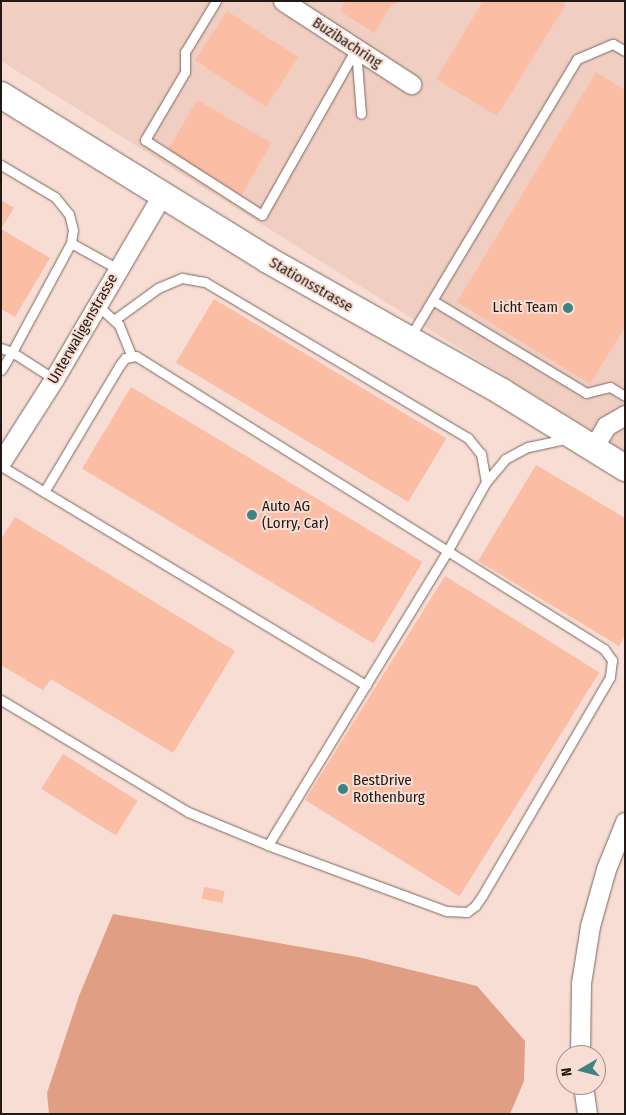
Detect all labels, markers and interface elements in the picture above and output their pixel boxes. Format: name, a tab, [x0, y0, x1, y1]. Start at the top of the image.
street label: Buzibachring	[309, 14, 385, 72]
street label: Stationsstrasse	[266, 254, 356, 316]
street label: Unterwaligenstrasse	[44, 271, 122, 387]
place label: Licht Team	[493, 299, 558, 317]
marker: Licht Team	[562, 302, 574, 314]
place label: Auto AG (Lorry, Car)	[262, 497, 328, 532]
marker: Auto AG (Lorry, Car)	[246, 509, 258, 521]
place label: BestDrive Rothenburg	[353, 771, 425, 806]
marker: BestDrive Rothenburg	[337, 783, 349, 795]
north arrow	[556, 1045, 606, 1095]
text: N	[558, 1067, 576, 1077]

